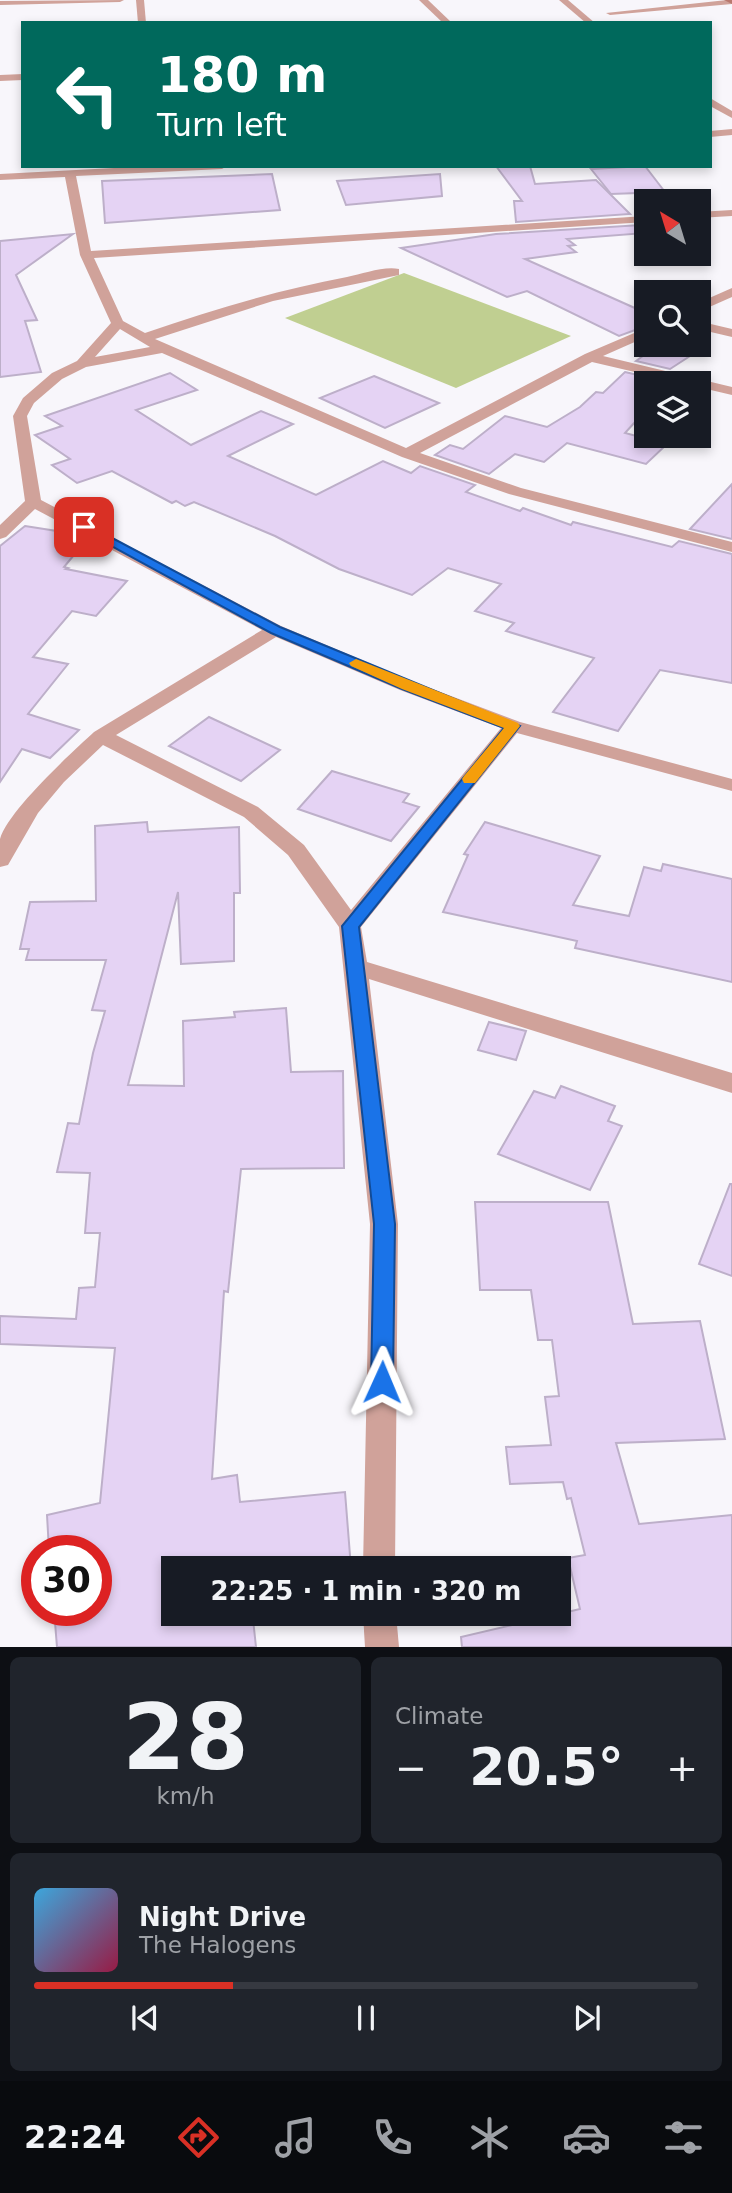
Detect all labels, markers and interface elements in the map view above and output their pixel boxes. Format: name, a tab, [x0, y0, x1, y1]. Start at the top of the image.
text: 180 m	[157, 47, 327, 104]
icon: left	[42, 49, 133, 140]
text: Turn left	[157, 106, 287, 144]
north arrow	[634, 189, 710, 266]
map controls	[634, 189, 711, 448]
button: search	[634, 280, 711, 357]
button: layers	[634, 371, 711, 448]
pin	[54, 497, 114, 557]
icon: arrive	[65, 508, 103, 546]
position arrow	[345, 1345, 419, 1419]
speed limit sign: 30	[21, 1535, 112, 1626]
text: 22:25 · 1 min · 320 m	[211, 1576, 521, 1606]
text: 28	[122, 1685, 249, 1790]
text: Climate	[395, 1703, 484, 1729]
text: 20.5°	[469, 1737, 624, 1797]
text: −	[395, 1746, 427, 1790]
text: +	[666, 1746, 698, 1790]
text: km/h	[156, 1783, 215, 1809]
text: Night Drive	[139, 1902, 306, 1932]
text: The Halogens	[139, 1932, 296, 1958]
icon: previous	[126, 1999, 164, 2037]
icon: pause	[347, 1999, 385, 2037]
icon: next	[568, 1999, 606, 2037]
icon: directions	[174, 2113, 223, 2162]
icon: music	[271, 2113, 320, 2162]
icon: phone	[368, 2113, 417, 2162]
icon: climate	[465, 2113, 514, 2162]
icon: car	[562, 2113, 611, 2162]
icon: filters	[659, 2113, 708, 2162]
text: 22:24	[24, 2118, 126, 2156]

